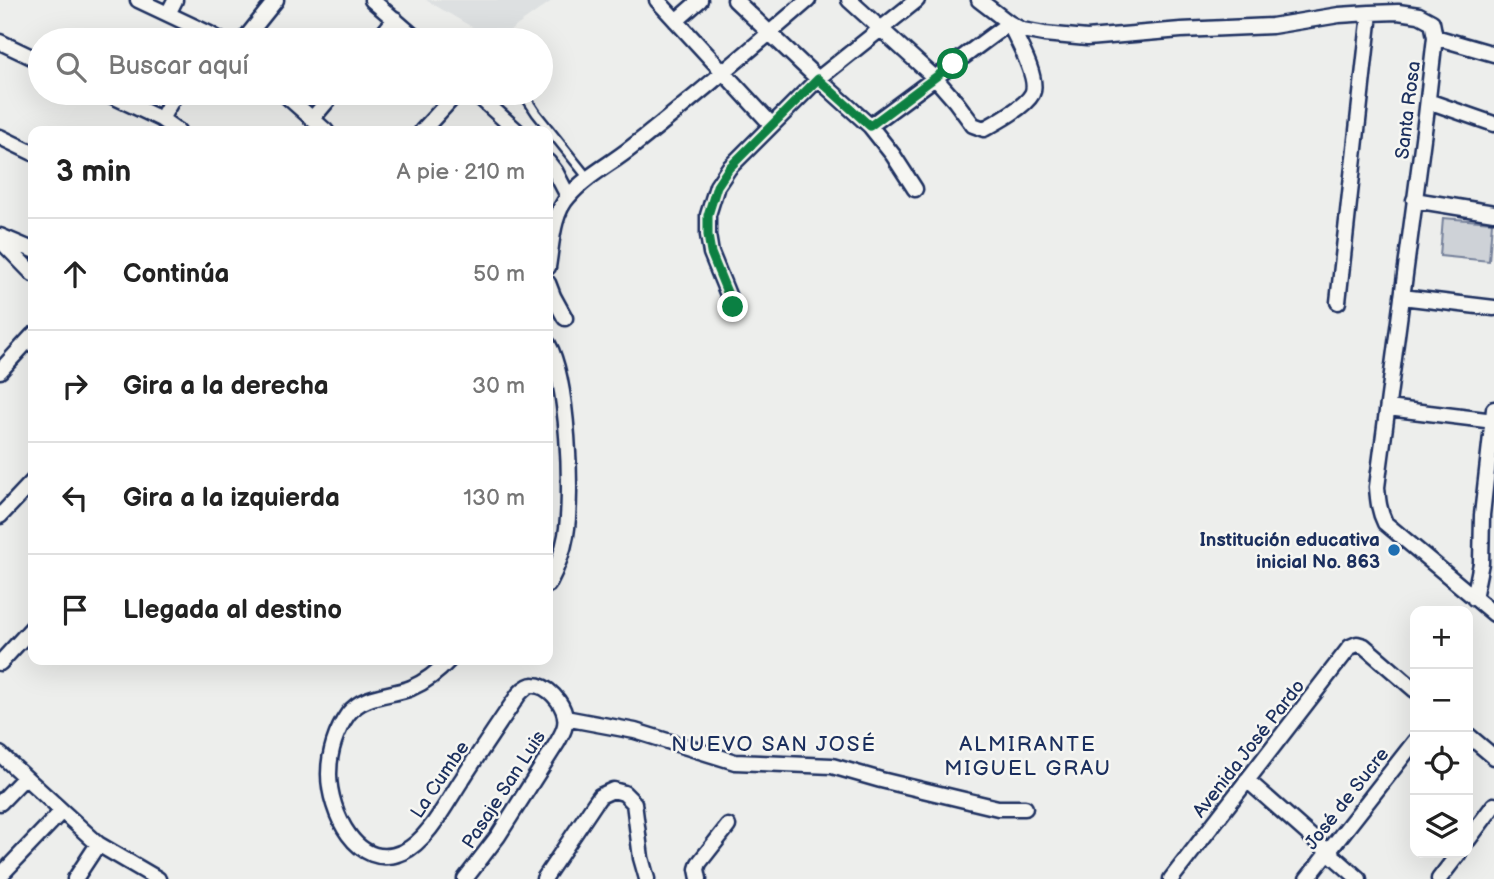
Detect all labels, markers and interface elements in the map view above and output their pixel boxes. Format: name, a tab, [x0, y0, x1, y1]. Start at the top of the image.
search box	[28, 28, 553, 105]
icon: search	[52, 48, 90, 86]
route start	[937, 48, 968, 79]
text: Buscar aquí	[108, 51, 249, 82]
street label: Santa Rosa	[1391, 60, 1426, 161]
text: 3 min	[56, 154, 131, 190]
text: A pie · 210 m	[396, 158, 525, 186]
icon: ahead	[56, 255, 94, 293]
text: Continúa	[123, 259, 230, 290]
text: 50 m	[473, 260, 525, 288]
route end	[717, 291, 748, 322]
icon: right	[56, 367, 94, 405]
text: Gira a la derecha	[123, 371, 329, 402]
text: 30 m	[472, 372, 525, 400]
icon: left	[56, 479, 94, 517]
text: Gira a la izquierda	[123, 483, 340, 514]
text: 130 m	[463, 484, 525, 512]
place label: Institución educativa inicial No. 863	[1199, 529, 1380, 574]
marker: Institución educativa inicial No. 863	[1386, 542, 1402, 558]
icon: arrive	[56, 591, 94, 629]
text: Llegada al destino	[123, 595, 342, 626]
map controls	[1410, 606, 1473, 858]
button: +	[1410, 606, 1473, 669]
button: −	[1410, 669, 1473, 732]
street label: Avenida José Pardo	[1188, 675, 1310, 822]
street label: Pasaje San Luis	[458, 726, 551, 853]
district label: NUEVO SAN JOSÉ	[671, 732, 877, 757]
district label: ALMIRANTE MIGUEL GRAU	[944, 732, 1112, 781]
button: locate	[1410, 732, 1473, 795]
street label: La Cumbe	[406, 737, 474, 823]
street label: José de Sucre	[1300, 743, 1394, 855]
button: layers	[1410, 795, 1473, 858]

